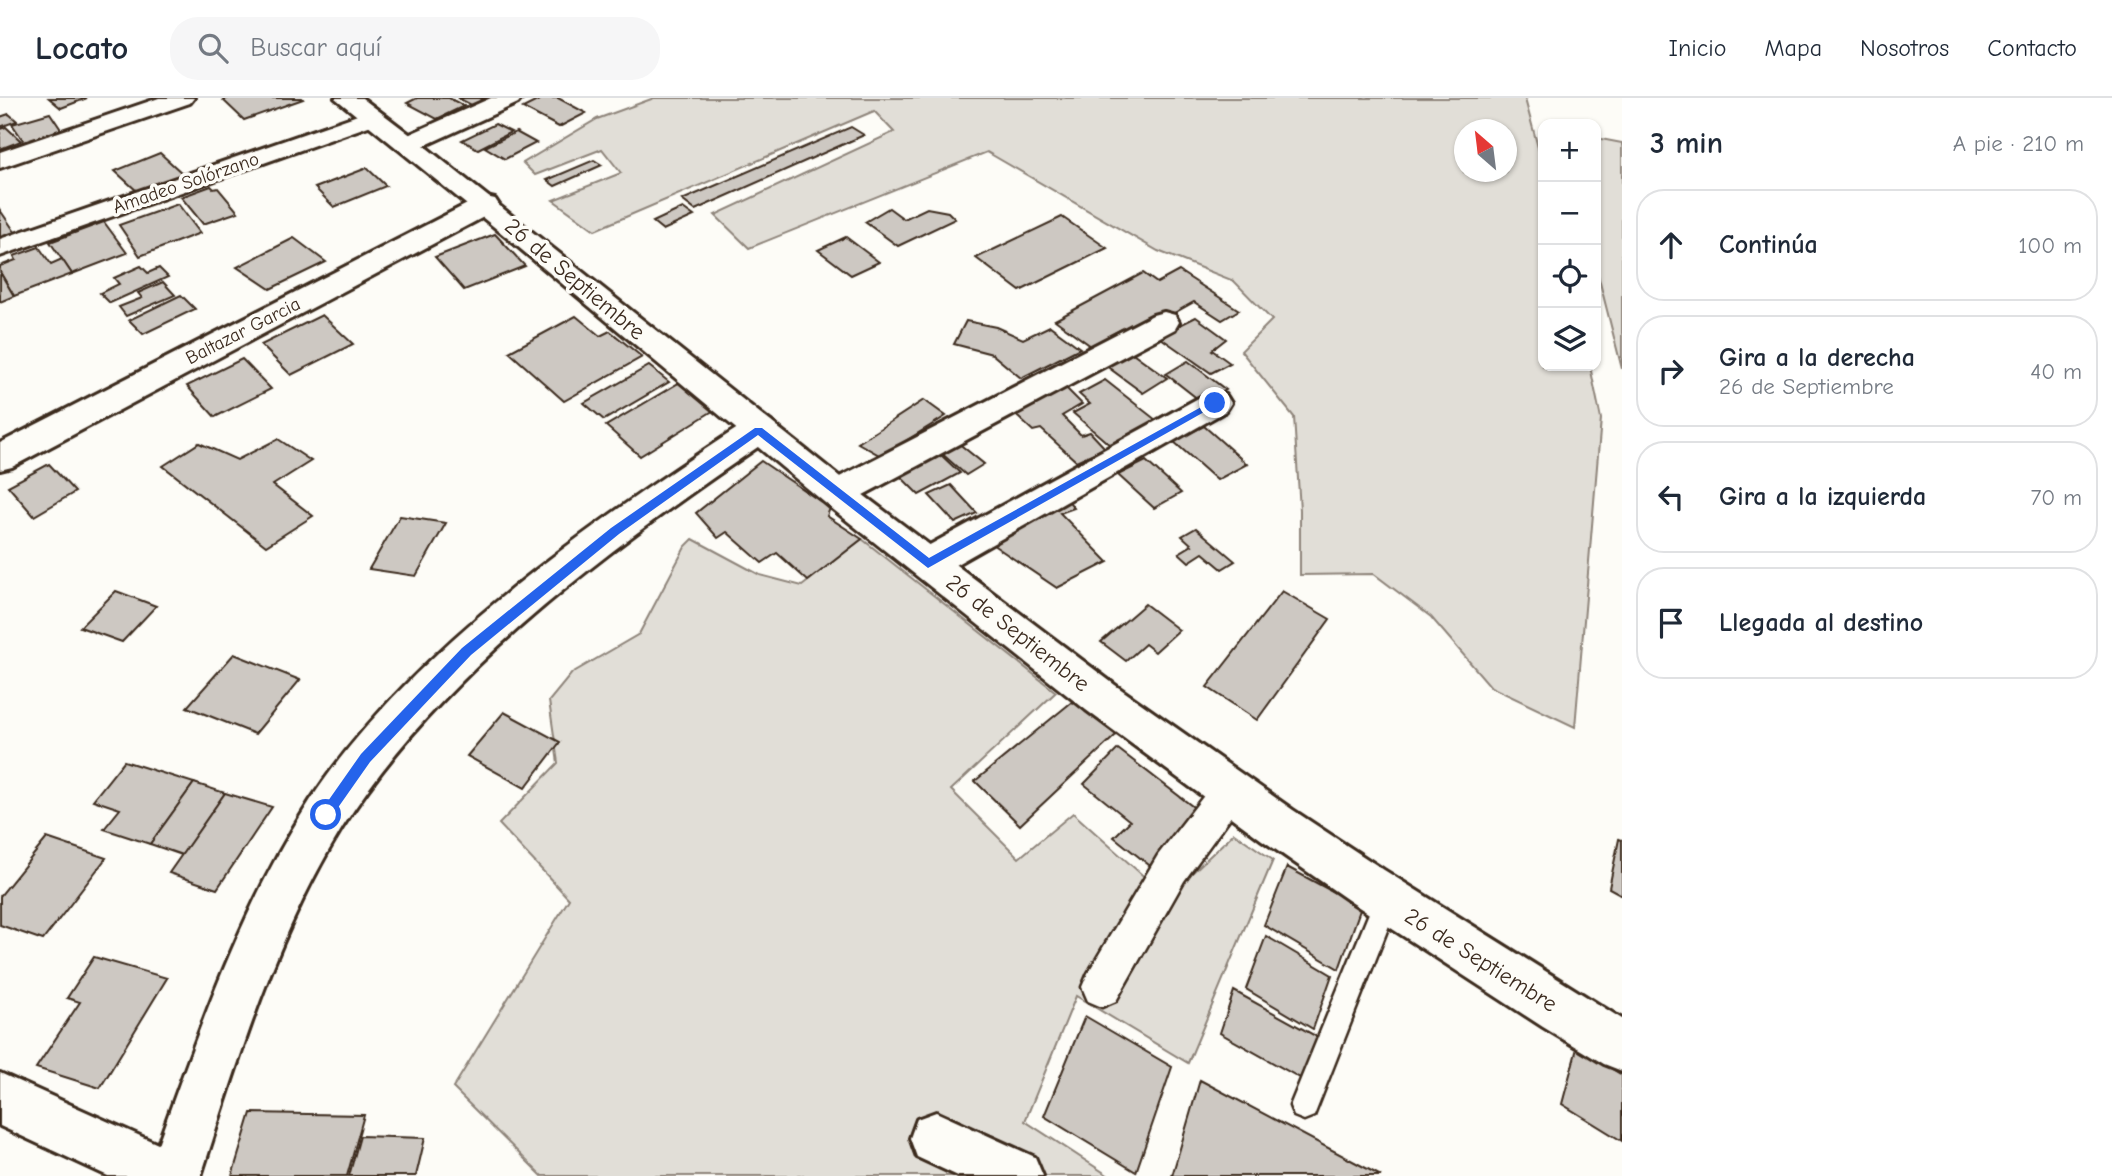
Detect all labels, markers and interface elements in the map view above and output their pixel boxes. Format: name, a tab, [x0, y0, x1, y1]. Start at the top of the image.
search box	[170, 17, 660, 80]
text: Locato	[35, 29, 128, 67]
icon: search	[194, 29, 232, 67]
text: Buscar aquí	[250, 33, 382, 63]
text: Inicio	[1669, 34, 1726, 62]
text: Mapa	[1764, 34, 1822, 62]
text: Nosotros	[1860, 34, 1949, 62]
text: Contacto	[1987, 34, 2077, 62]
north arrow	[1454, 119, 1517, 182]
map controls	[1538, 119, 1601, 371]
button: +	[1538, 119, 1601, 182]
text: 3 min	[1650, 126, 1723, 161]
text: A pie · 210 m	[1953, 130, 2084, 157]
street label: Amadeo Solórzano	[110, 148, 262, 218]
button: −	[1538, 182, 1601, 245]
street label: 26 de Septiembre	[499, 213, 651, 345]
icon: ahead	[1652, 226, 1690, 264]
text: Continúa	[1719, 230, 1818, 260]
text: 100 m	[2018, 232, 2082, 259]
button: locate	[1538, 245, 1601, 308]
street label: Baltazar Garcia	[182, 293, 304, 369]
button: layers	[1538, 308, 1601, 371]
text: Gira a la derecha	[1719, 343, 1915, 373]
icon: right	[1652, 352, 1690, 390]
text: 40 m	[2030, 358, 2082, 385]
text: 26 de Septiembre	[1719, 373, 1894, 400]
route end	[1199, 387, 1230, 418]
icon: left	[1652, 478, 1690, 516]
text: Gira a la izquierda	[1719, 482, 1926, 512]
text: 70 m	[2030, 484, 2082, 511]
street label: 26 de Septiembre	[941, 569, 1095, 697]
icon: arrive	[1652, 604, 1690, 642]
text: Llegada al destino	[1719, 608, 1923, 638]
route start	[310, 799, 341, 830]
street label: 26 de Septiembre	[1400, 902, 1562, 1018]

